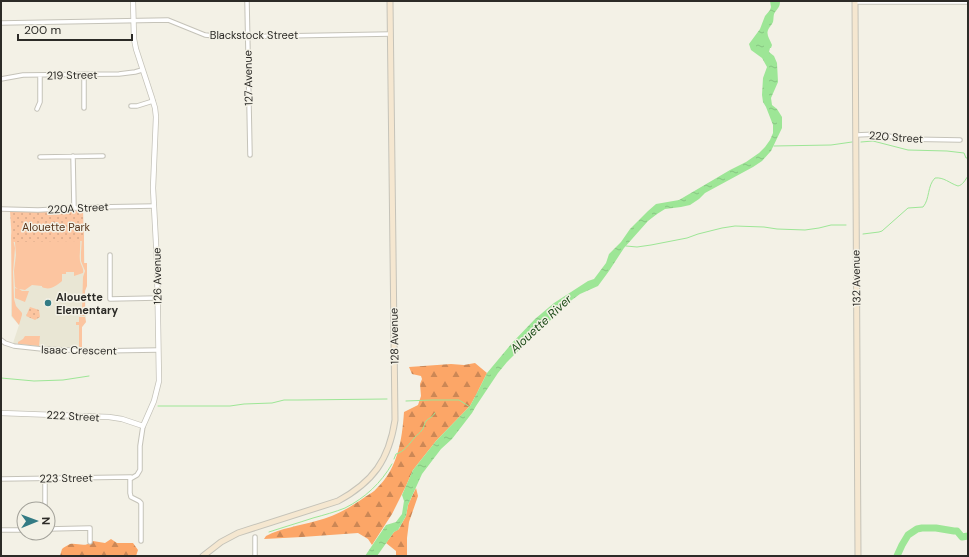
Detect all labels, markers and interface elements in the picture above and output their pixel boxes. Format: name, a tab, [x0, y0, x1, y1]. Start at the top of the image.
scale bar	[18, 16, 132, 42]
text: 200 m	[24, 22, 61, 38]
street label: Blackstock Street	[210, 28, 298, 42]
street label: 127 Avenue	[241, 50, 255, 106]
street label: 219 Street	[46, 68, 98, 82]
street label: 220 Street	[868, 128, 924, 146]
street label: 220A Street	[47, 199, 109, 217]
park label: Alouette Park	[22, 220, 90, 234]
street label: 126 Avenue	[150, 247, 164, 305]
street label: 132 Avenue	[849, 250, 863, 306]
place label: Alouette Elementary	[56, 290, 118, 317]
water label: Alouette River	[506, 291, 576, 357]
marker: Alouette Elementary	[43, 298, 53, 308]
street label: 128 Avenue	[387, 308, 401, 364]
street label: Isaac Crescent	[41, 342, 117, 358]
street label: 222 Street	[46, 408, 100, 424]
street label: 223 Street	[39, 471, 93, 485]
north arrow	[16, 501, 56, 541]
text: N	[39, 517, 53, 525]

